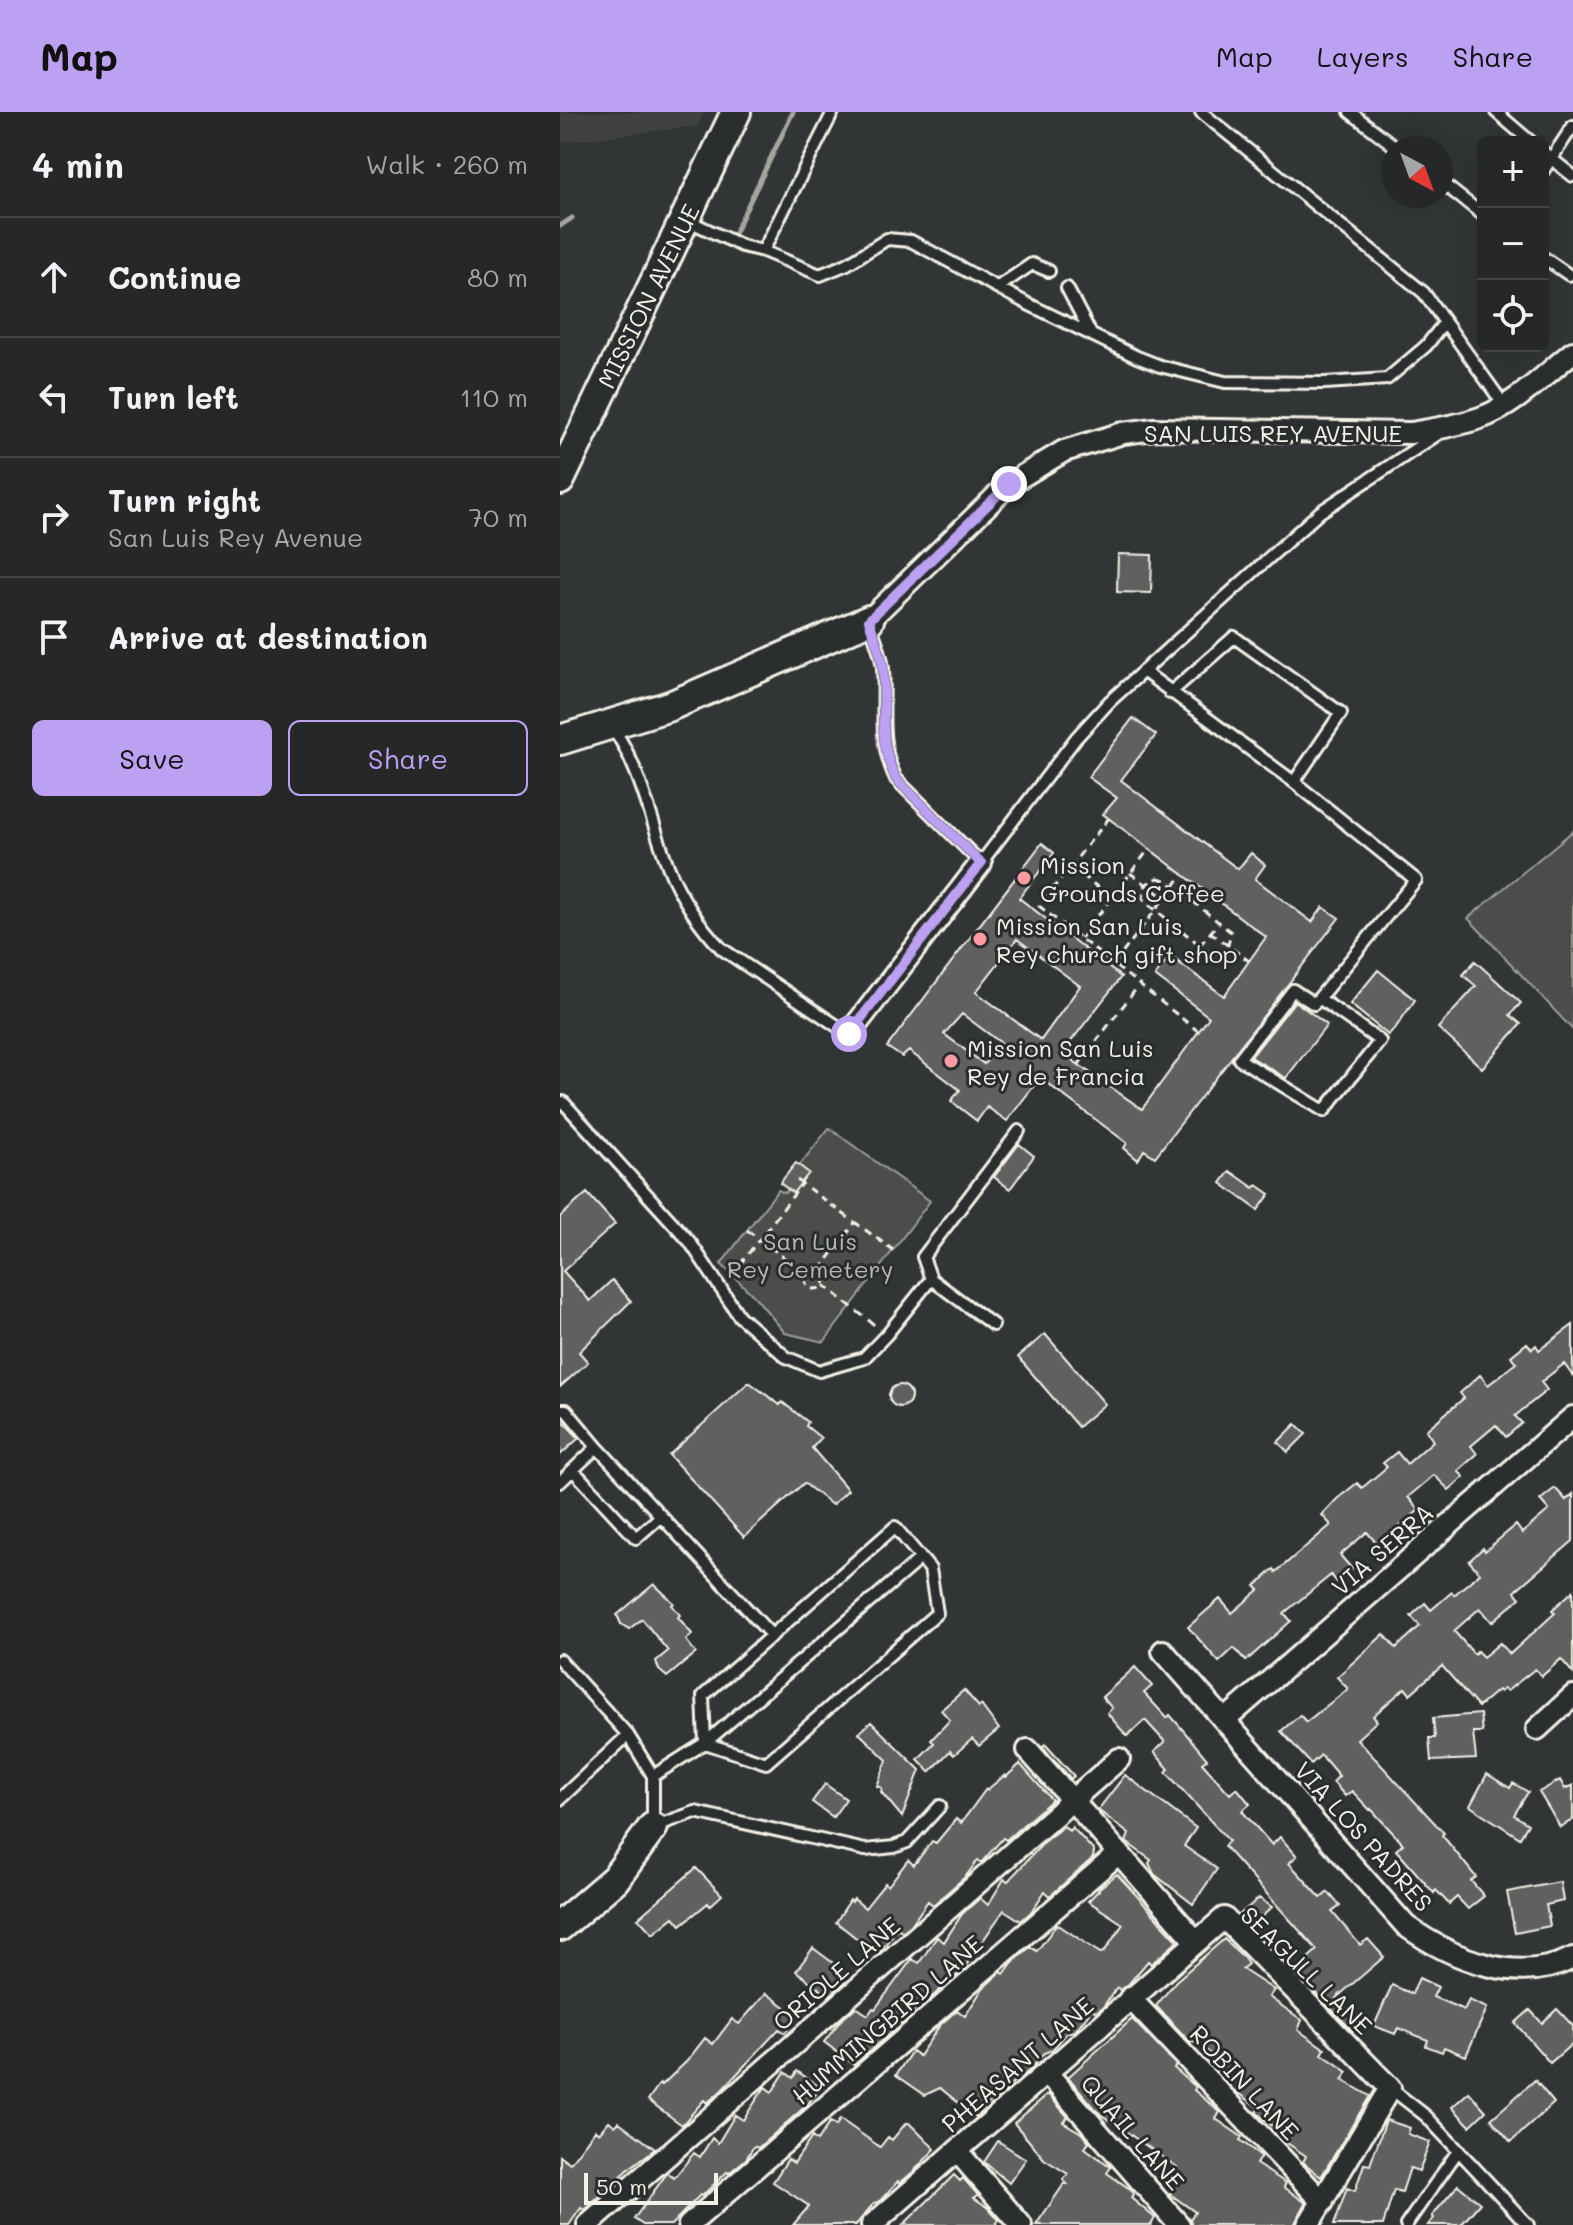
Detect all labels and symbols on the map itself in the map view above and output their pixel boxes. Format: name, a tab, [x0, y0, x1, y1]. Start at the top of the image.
north arrow	[1381, 136, 1453, 208]
street label: MISSION AVENUE	[590, 199, 706, 393]
street label: SAN LUIS REY AVENUE	[1144, 417, 1402, 448]
route end	[991, 466, 1027, 502]
place label: Mission Grounds Coffee	[1040, 849, 1225, 908]
marker: Mission Grounds Coffee	[1015, 869, 1033, 887]
place label: Mission San Luis Rey church gift shop	[996, 910, 1238, 969]
marker: Mission San Luis Rey church gift shop	[971, 930, 989, 948]
route start	[831, 1016, 867, 1052]
place label: Mission San Luis Rey de Francia	[967, 1032, 1154, 1091]
marker: Mission San Luis Rey de Francia	[942, 1052, 960, 1070]
park label: San Luis Rey Cemetery	[727, 1225, 893, 1284]
street label: VIA SERRA	[1325, 1496, 1439, 1602]
street label: VIA LOS PADRES	[1288, 1754, 1440, 1918]
street label: SEAGULL LANE	[1235, 1899, 1379, 2041]
street label: ORIOLE LANE	[766, 1909, 906, 2037]
street label: HUMMINGBIRD LANE	[785, 1928, 989, 2110]
street label: PHEASANT LANE	[934, 1989, 1100, 2139]
street label: ROBIN LANE	[1184, 2018, 1306, 2146]
street label: QUAIL LANE	[1074, 2068, 1192, 2196]
scale bar	[584, 2169, 718, 2205]

